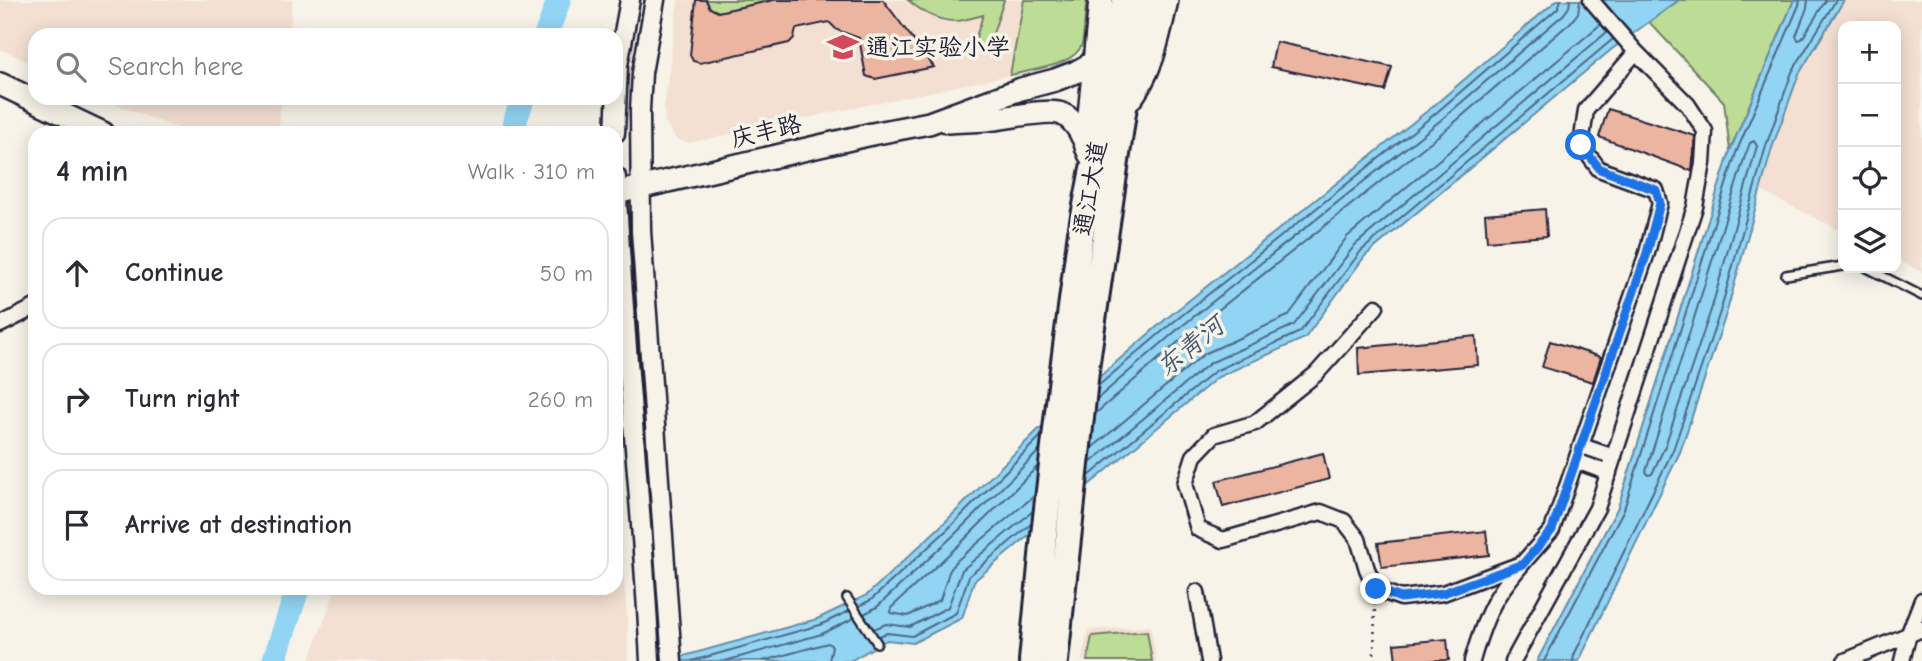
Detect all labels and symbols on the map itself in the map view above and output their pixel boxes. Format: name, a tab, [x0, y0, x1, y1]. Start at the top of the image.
school or university icon: 通江实验小学	[826, 30, 860, 64]
place label: 通江实验小学	[866, 33, 1010, 61]
street label: 庆丰路	[728, 109, 804, 153]
route start	[1565, 129, 1596, 160]
street label: 通江大道	[1068, 138, 1112, 238]
water label: 东青河	[1151, 308, 1233, 383]
route end	[1360, 573, 1391, 604]

